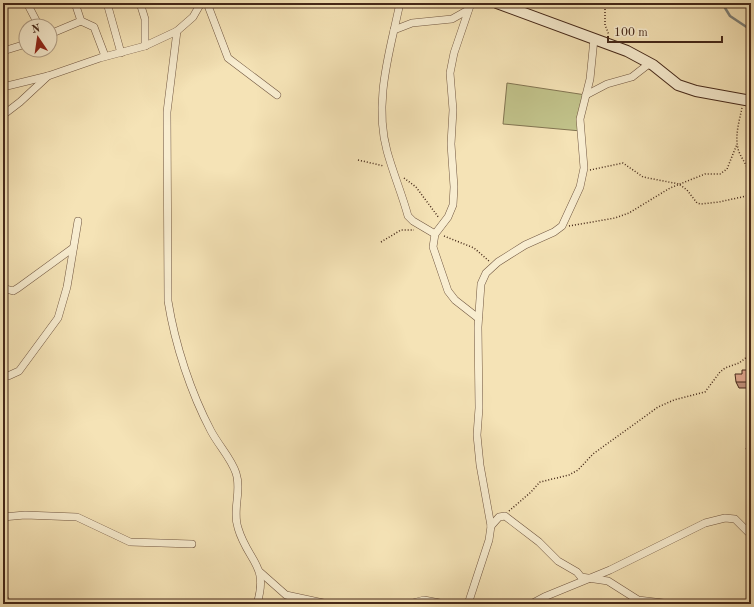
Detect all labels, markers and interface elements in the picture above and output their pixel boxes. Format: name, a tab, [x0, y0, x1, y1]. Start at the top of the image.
north arrow	[18, 18, 58, 58]
scale bar	[608, 18, 722, 44]
text: N	[31, 23, 42, 36]
text: 100 m	[614, 27, 648, 39]

